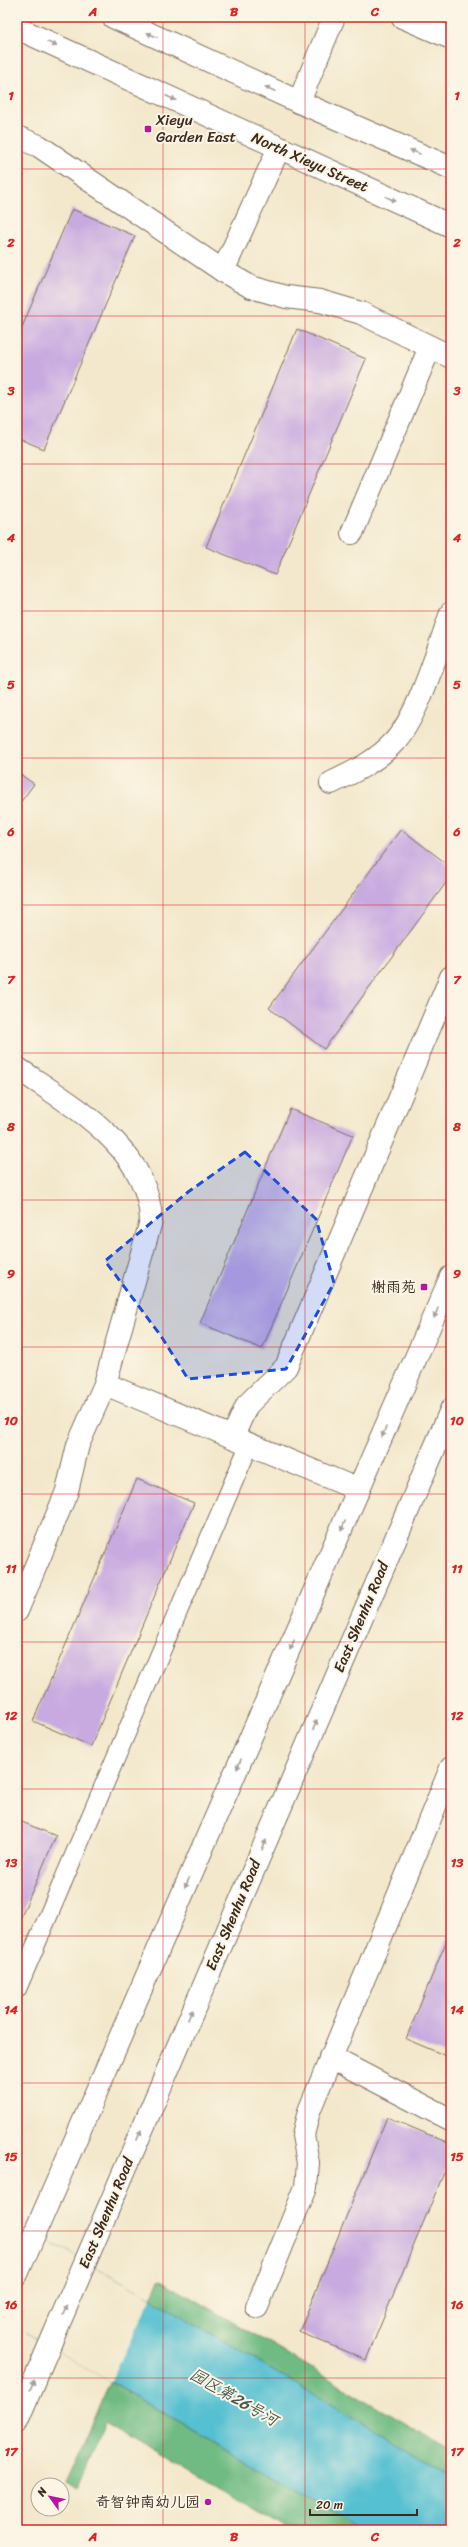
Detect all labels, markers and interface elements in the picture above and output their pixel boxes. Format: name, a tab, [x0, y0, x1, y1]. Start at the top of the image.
text: A	[88, 0, 97, 23]
text: B	[230, 0, 239, 23]
text: C	[370, 0, 380, 23]
one-way arrow	[147, 32, 158, 38]
one-way arrow	[47, 41, 58, 47]
text: 1	[8, 84, 14, 107]
text: 1	[454, 84, 460, 107]
one-way arrow	[265, 86, 276, 92]
one-way arrow	[165, 96, 177, 102]
place label: Xieyu Garden East	[155, 107, 236, 150]
marker: Xieyu Garden East	[143, 124, 153, 134]
street label: North Xieyu Street	[247, 125, 373, 200]
one-way arrow	[410, 149, 421, 155]
one-way arrow	[386, 196, 397, 202]
text: 2	[6, 231, 15, 254]
text: 2	[452, 231, 461, 254]
text: 3	[6, 379, 15, 402]
text: 3	[452, 379, 461, 402]
text: 4	[6, 526, 16, 549]
text: 4	[452, 526, 462, 549]
text: 5	[7, 673, 15, 696]
text: 5	[453, 673, 461, 696]
text: 6	[6, 820, 15, 843]
text: 6	[452, 820, 461, 843]
text: 7	[7, 968, 16, 991]
text: 7	[453, 968, 462, 991]
text: 8	[6, 1115, 15, 1138]
text: 8	[452, 1115, 461, 1138]
text: 9	[7, 1262, 15, 1285]
text: 9	[453, 1262, 461, 1285]
place label: 榭雨苑	[371, 1274, 416, 1300]
marker: 榭雨苑	[419, 1282, 429, 1292]
one-way arrow	[432, 1307, 438, 1319]
text: 10	[4, 1409, 18, 1432]
text: 10	[450, 1409, 464, 1432]
one-way arrow	[381, 1426, 387, 1437]
one-way arrow	[340, 1520, 347, 1532]
street label: East Shenhu Road	[326, 1556, 396, 1677]
text: 11	[5, 1557, 17, 1580]
text: 11	[451, 1557, 463, 1580]
one-way arrow	[288, 1640, 294, 1652]
text: 12	[4, 1704, 18, 1727]
text: 12	[450, 1704, 464, 1727]
one-way arrow	[312, 1720, 318, 1731]
one-way arrow	[236, 1759, 242, 1771]
one-way arrow	[261, 1838, 267, 1850]
text: 13	[5, 1851, 18, 1874]
text: 13	[451, 1851, 464, 1874]
street label: East Shenhu Road	[198, 1854, 268, 1975]
one-way arrow	[184, 1878, 190, 1890]
text: 14	[4, 1998, 19, 2021]
text: 14	[450, 1998, 465, 2021]
one-way arrow	[187, 2010, 193, 2021]
one-way arrow	[136, 2129, 142, 2141]
text: 15	[4, 2145, 18, 2168]
text: 15	[450, 2145, 464, 2168]
street label: East Shenhu Road	[71, 2152, 141, 2273]
text: 16	[5, 2293, 18, 2316]
text: 16	[451, 2293, 464, 2316]
one-way arrow	[62, 2303, 68, 2315]
water label: 园区第26号河	[184, 2360, 286, 2436]
one-way arrow	[30, 2379, 36, 2391]
text: 17	[4, 2440, 19, 2463]
text: 17	[450, 2440, 465, 2463]
north arrow	[30, 2477, 70, 2517]
text: N	[31, 2483, 52, 2501]
place label: 奇智钟南幼儿园	[95, 2489, 200, 2515]
scale bar	[310, 2491, 417, 2517]
text: 20 m	[316, 2494, 343, 2516]
marker: 奇智钟南幼儿园	[203, 2497, 213, 2507]
text: A	[88, 2525, 97, 2547]
text: B	[230, 2525, 239, 2547]
text: C	[370, 2525, 380, 2547]

